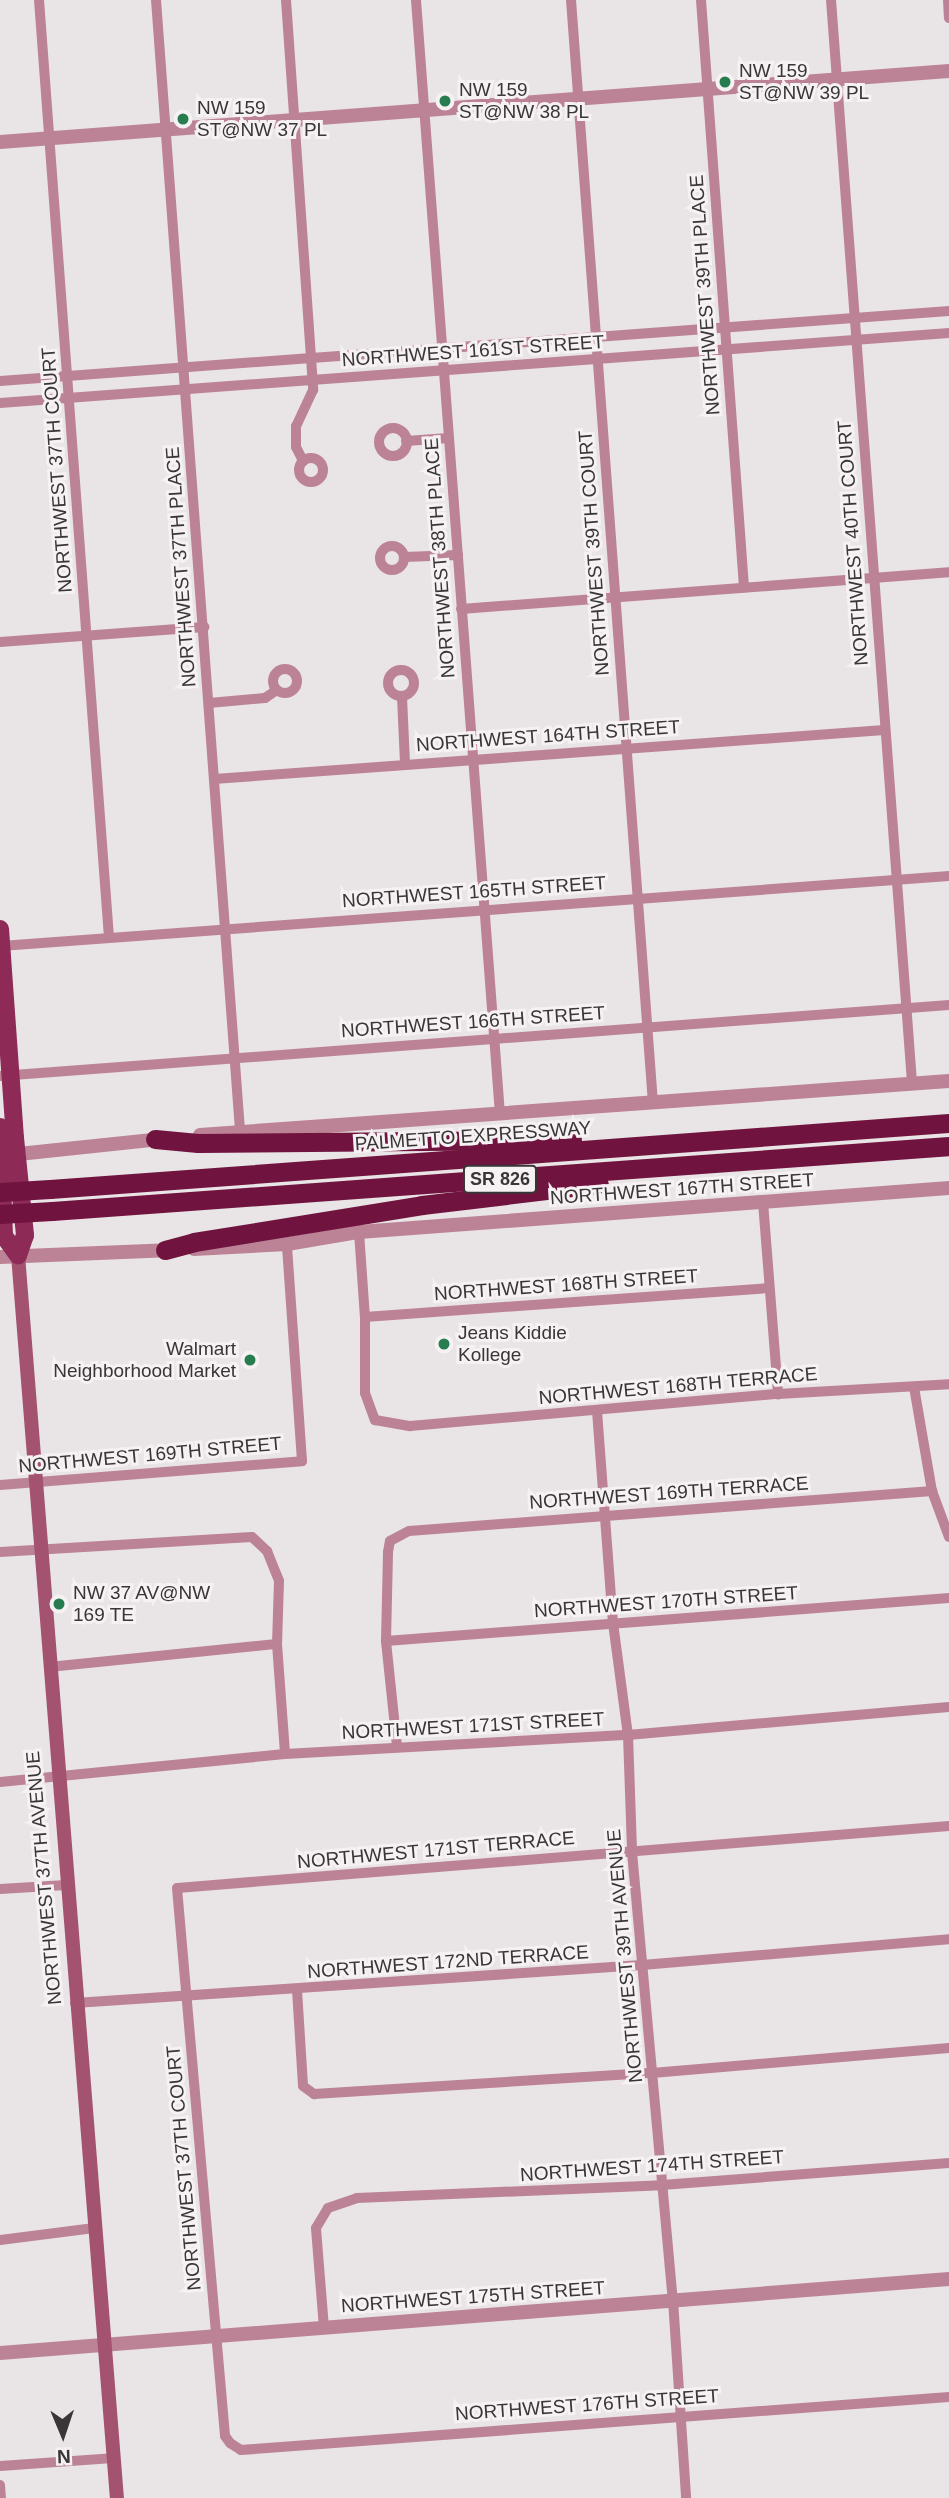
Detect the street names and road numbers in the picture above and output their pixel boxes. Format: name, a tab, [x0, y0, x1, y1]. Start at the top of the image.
street label: NORTHWEST 39TH PLACE	[685, 174, 725, 416]
street label: NORTHWEST 161ST STREET	[341, 330, 605, 372]
street label: NORTHWEST 37TH COURT	[37, 346, 77, 594]
street label: NORTHWEST 40TH COURT	[833, 419, 873, 667]
street label: NORTHWEST 39TH COURT	[574, 429, 614, 677]
street label: NORTHWEST 38TH PLACE	[420, 437, 460, 679]
street label: NORTHWEST 37TH PLACE	[161, 446, 201, 688]
street label: NORTHWEST 164TH STREET	[415, 715, 681, 757]
street label: NORTHWEST 165TH STREET	[341, 871, 607, 913]
street label: NORTHWEST 166TH STREET	[340, 1001, 606, 1043]
street label: PALMETTO EXPRESSWAY	[354, 1116, 592, 1156]
road number: SR 826	[462, 1164, 538, 1194]
street label: NORTHWEST 167TH STREET	[549, 1168, 815, 1210]
street label: NORTHWEST 168TH STREET	[433, 1264, 699, 1306]
street label: NORTHWEST 168TH TERRACE	[537, 1362, 819, 1410]
street label: NORTHWEST 169TH STREET	[17, 1432, 283, 1478]
street label: NORTHWEST 169TH TERRACE	[528, 1472, 810, 1514]
street label: NORTHWEST 170TH STREET	[533, 1581, 799, 1623]
street label: NORTHWEST 171ST STREET	[341, 1708, 605, 1744]
street label: NORTHWEST 37TH AVENUE	[21, 1750, 67, 2006]
street label: NORTHWEST 171ST TERRACE	[296, 1826, 576, 1874]
street label: NORTHWEST 39TH AVENUE	[602, 1828, 648, 2084]
street label: NORTHWEST 172ND TERRACE	[306, 1941, 590, 1983]
street label: NORTHWEST 37TH COURT	[162, 2044, 206, 2292]
street label: NORTHWEST 174TH STREET	[519, 2145, 785, 2187]
street label: NORTHWEST 175TH STREET	[340, 2276, 606, 2318]
street label: NORTHWEST 176TH STREET	[454, 2384, 720, 2426]

